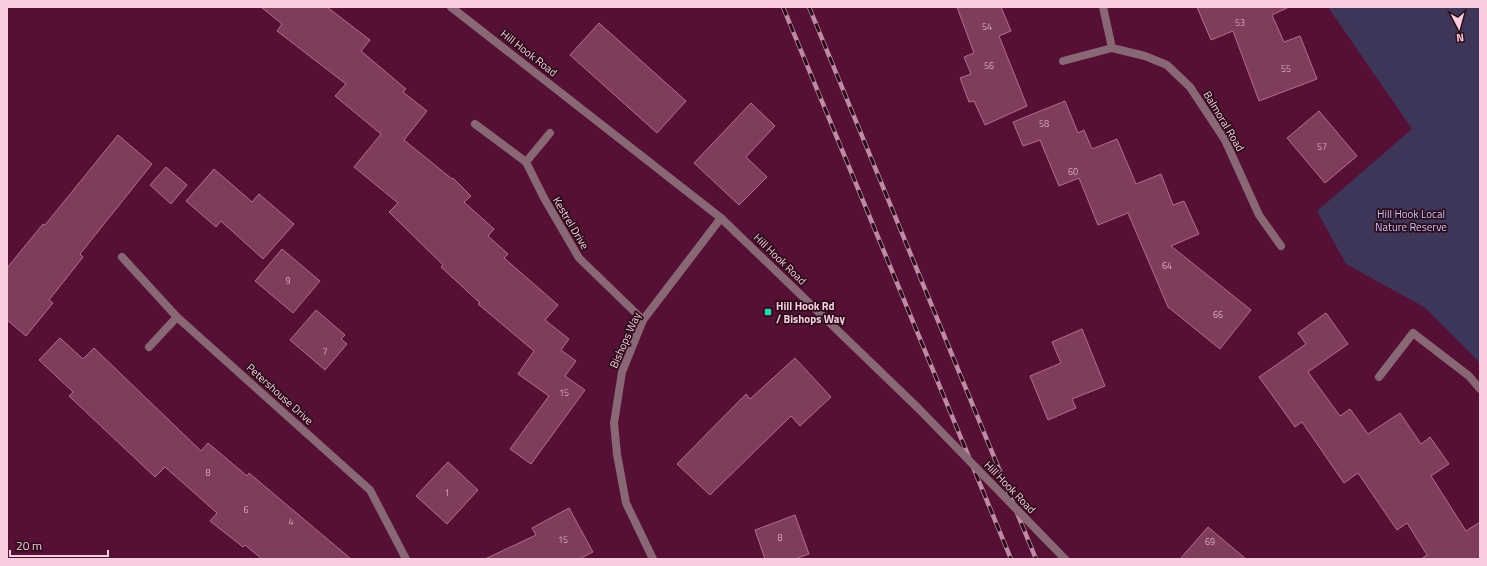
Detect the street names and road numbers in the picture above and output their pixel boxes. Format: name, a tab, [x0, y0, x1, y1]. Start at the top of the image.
street label: Hill Hook Road	[497, 26, 561, 80]
street label: Balmoral Road	[1200, 88, 1248, 154]
street label: Kestrel Drive	[549, 194, 593, 253]
street label: Hill Hook Road	[750, 230, 810, 288]
street label: Bishops Way	[606, 309, 645, 371]
street label: Petershouse Drive	[243, 360, 317, 429]
street label: Hill Hook Road	[981, 457, 1039, 517]

